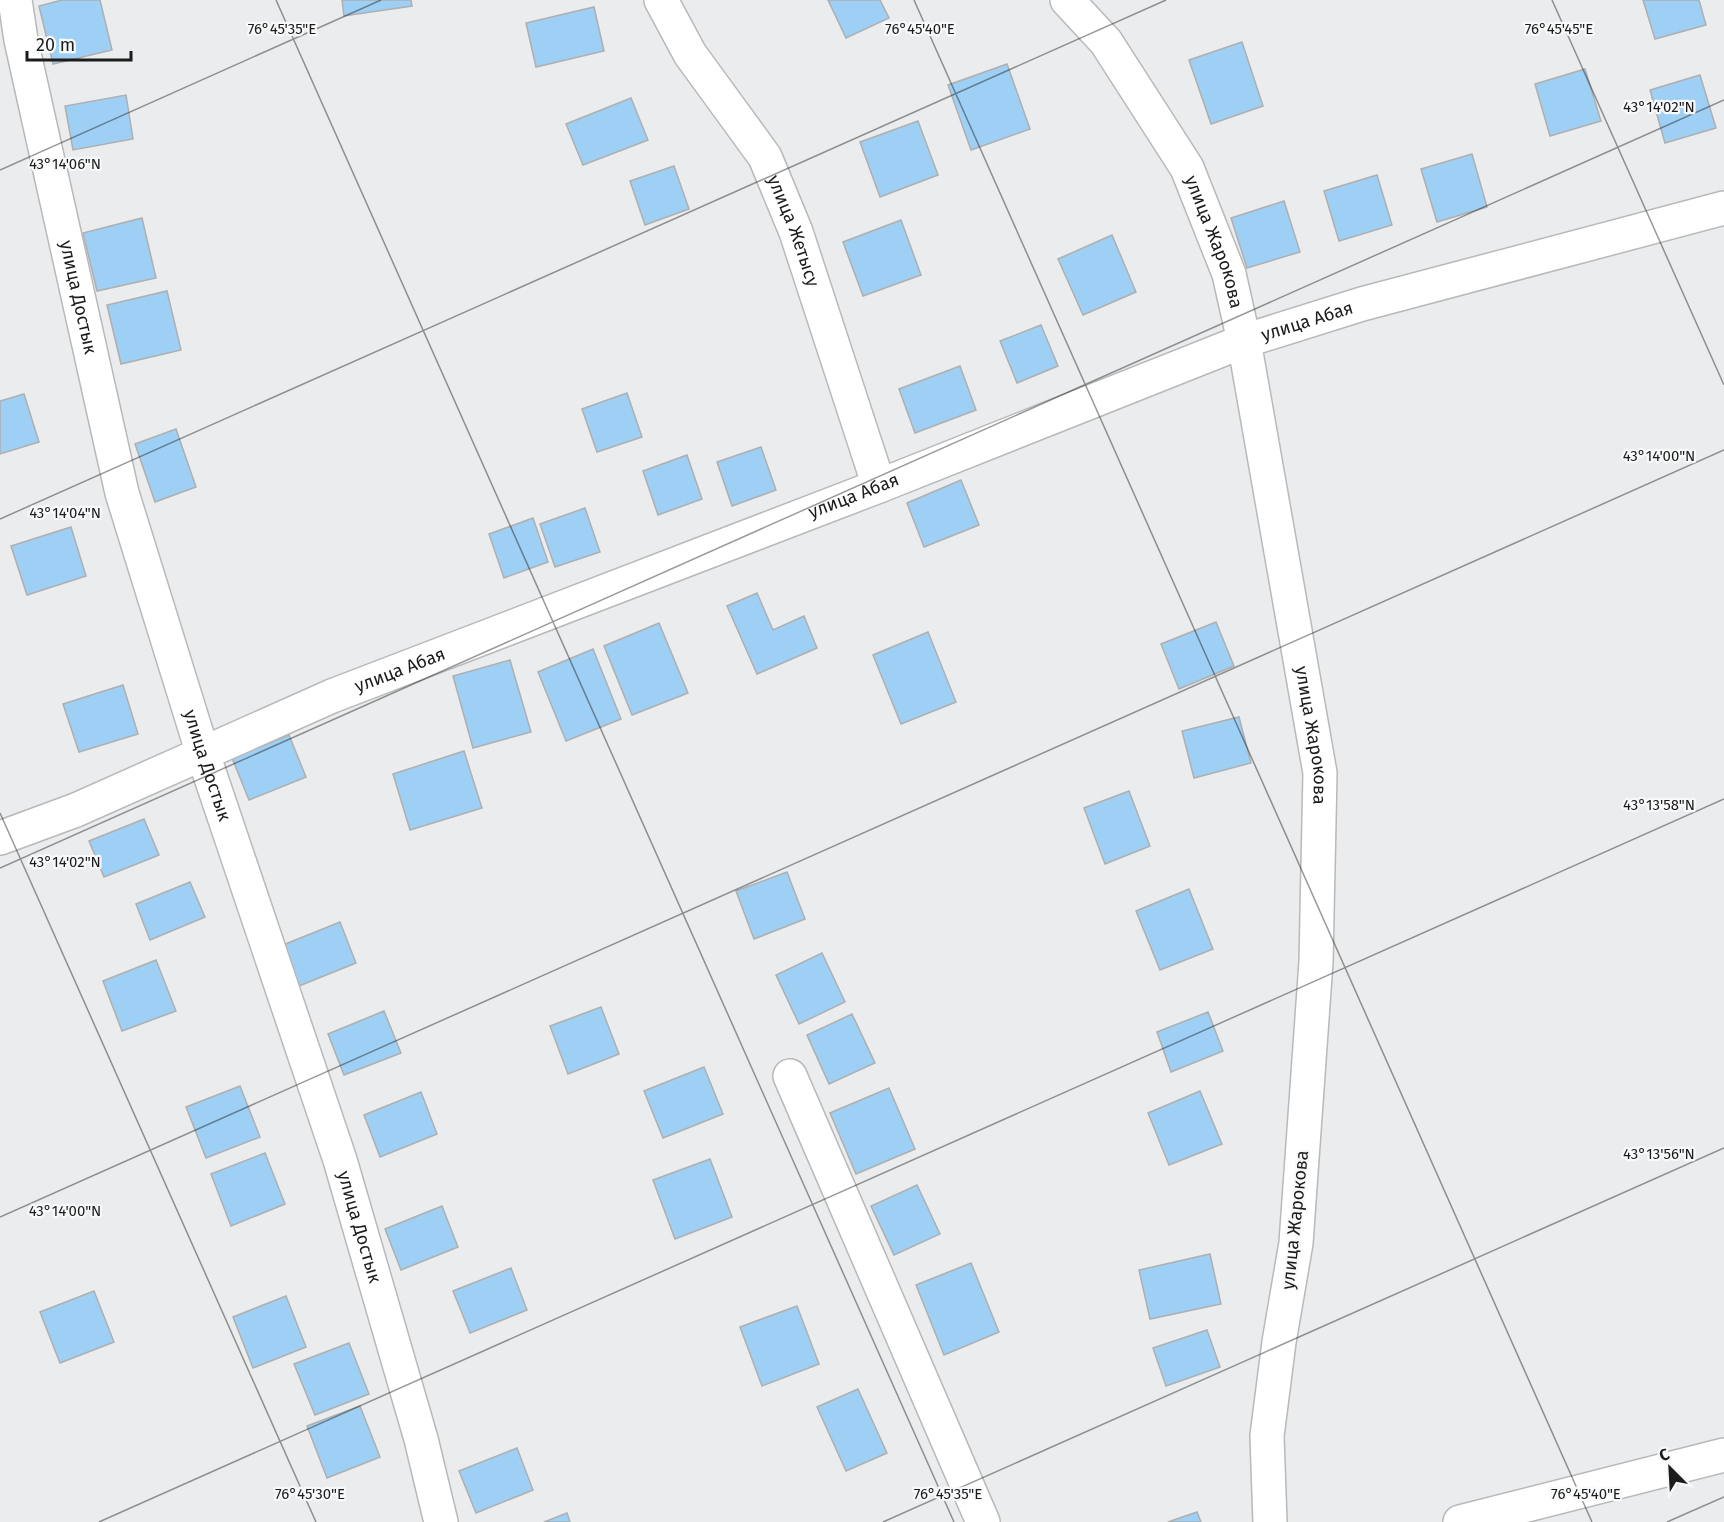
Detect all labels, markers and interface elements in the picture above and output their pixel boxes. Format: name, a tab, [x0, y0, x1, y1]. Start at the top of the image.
text: 76°45'35"E	[248, 20, 316, 38]
text: 76°45'40"E	[885, 20, 955, 38]
text: 76°45'45"E	[1525, 20, 1593, 38]
scale bar	[27, 24, 130, 62]
text: 20 m	[36, 34, 75, 56]
text: 43°14'02"N	[1623, 98, 1695, 116]
text: 43°14'06"N	[29, 155, 101, 173]
street label: улица Жетысу	[763, 172, 824, 290]
street label: улица Жарокова	[1180, 172, 1247, 310]
street label: улица Достык	[55, 238, 102, 357]
street label: улица Абая	[1258, 296, 1356, 346]
text: 43°14'00"N	[1623, 447, 1695, 465]
street label: улица Абая	[805, 468, 902, 523]
text: 43°14'04"N	[29, 504, 101, 522]
street label: улица Абая	[352, 643, 448, 697]
street label: улица Жарокова	[1290, 664, 1331, 805]
street label: улица Достык	[179, 707, 236, 825]
text: 43°13'58"N	[1623, 796, 1695, 814]
text: 43°14'02"N	[29, 853, 101, 871]
text: 43°13'56"N	[1623, 1145, 1695, 1163]
street label: улица Жарокова	[1277, 1149, 1313, 1291]
street label: улица Достык	[333, 1168, 386, 1286]
text: 43°14'00"N	[29, 1202, 101, 1220]
north arrow	[1640, 1438, 1700, 1498]
text: С	[1656, 1444, 1673, 1465]
text: 76°45'30"E	[275, 1485, 345, 1503]
text: 76°45'35"E	[914, 1485, 982, 1503]
text: 76°45'40"E	[1551, 1485, 1621, 1503]

